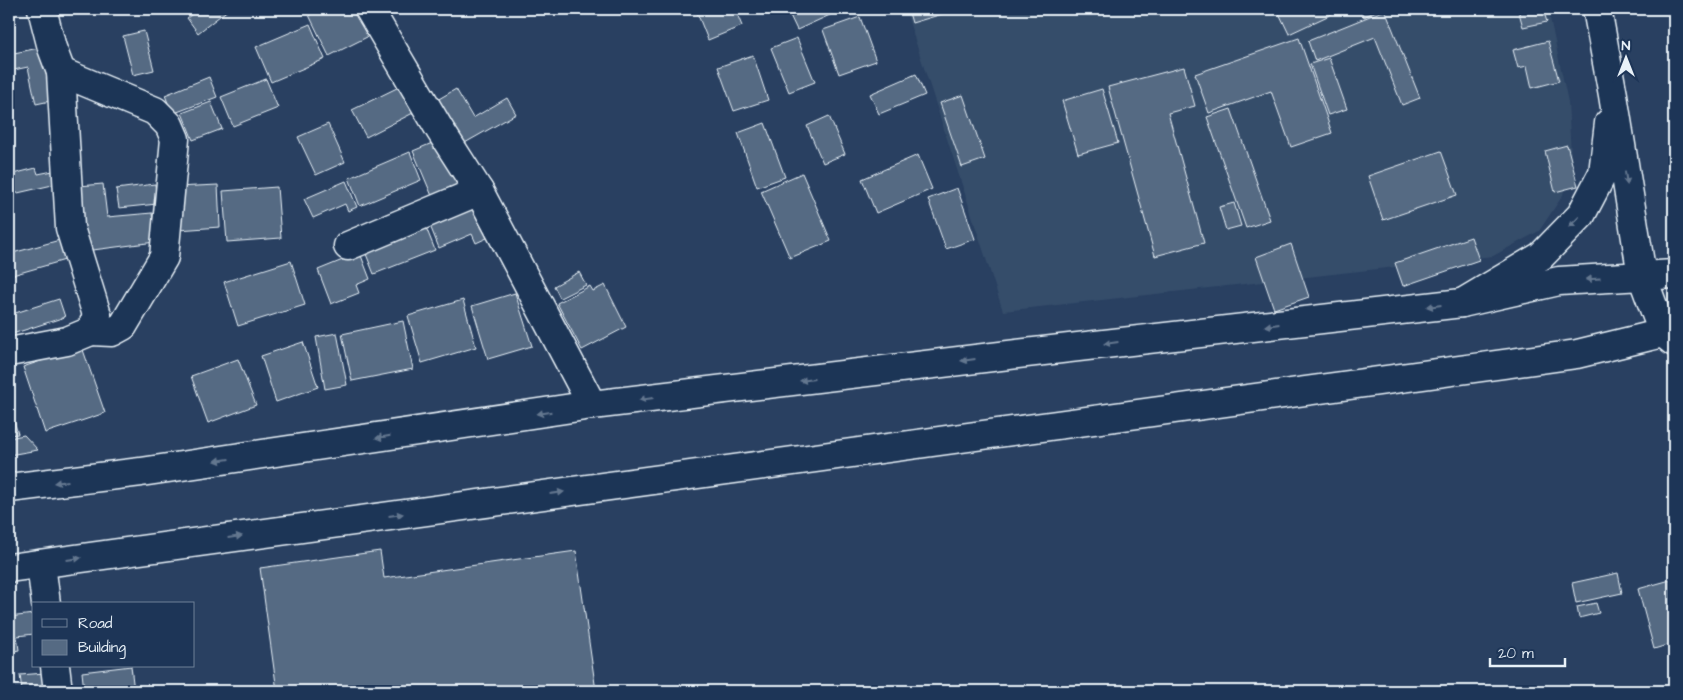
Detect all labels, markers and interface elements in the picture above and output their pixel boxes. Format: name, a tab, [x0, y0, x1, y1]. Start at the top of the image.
north arrow	[1600, 32, 1650, 82]
text: N	[1622, 36, 1631, 56]
one-way arrow	[1623, 170, 1631, 186]
one-way arrow	[1568, 216, 1580, 228]
one-way arrow	[1585, 275, 1601, 283]
one-way arrow	[1425, 302, 1441, 310]
one-way arrow	[1264, 321, 1280, 329]
one-way arrow	[1103, 339, 1119, 347]
one-way arrow	[960, 356, 976, 364]
one-way arrow	[799, 376, 815, 384]
one-way arrow	[637, 395, 653, 403]
one-way arrow	[536, 409, 552, 417]
one-way arrow	[375, 433, 391, 441]
one-way arrow	[214, 456, 230, 464]
one-way arrow	[53, 478, 69, 486]
one-way arrow	[550, 489, 566, 497]
one-way arrow	[389, 511, 405, 519]
one-way arrow	[228, 533, 244, 541]
one-way arrow	[67, 555, 83, 563]
legend	[32, 602, 195, 668]
text: Road	[78, 613, 113, 634]
scale bar	[1490, 635, 1566, 667]
text: Building	[78, 637, 126, 659]
text: 20 m	[1498, 643, 1534, 664]

